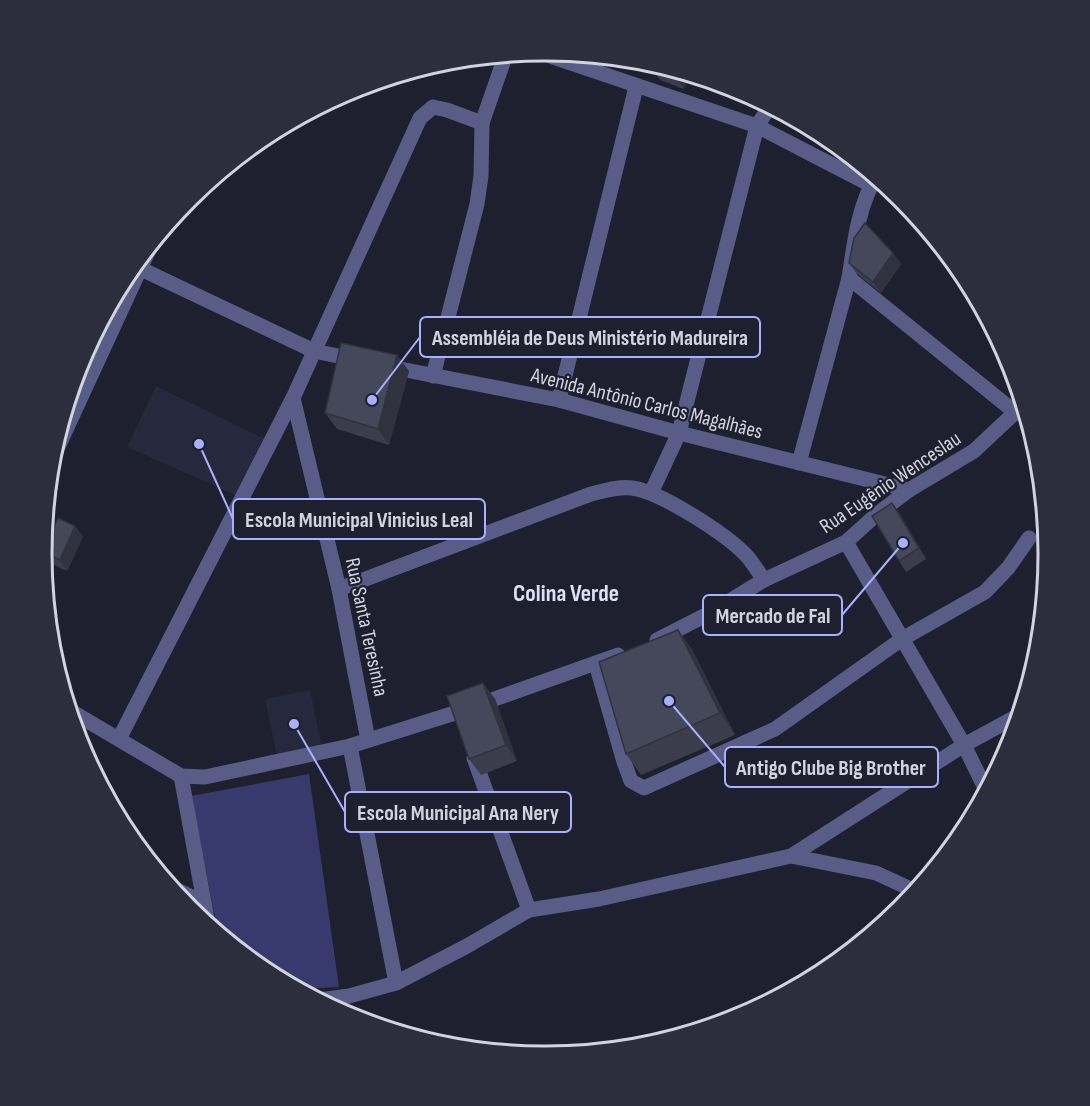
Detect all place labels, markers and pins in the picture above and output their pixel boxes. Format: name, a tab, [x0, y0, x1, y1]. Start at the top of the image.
callout: Assembléia de Deus Ministério Madureira	[420, 317, 760, 357]
callout: Escola Municipal Vinicius Leal	[233, 499, 485, 539]
callout: Mercado de Fal	[703, 595, 842, 635]
callout: Antigo Clube Big Brother	[725, 747, 938, 787]
callout: Escola Municipal Ana Nery	[345, 792, 571, 832]

